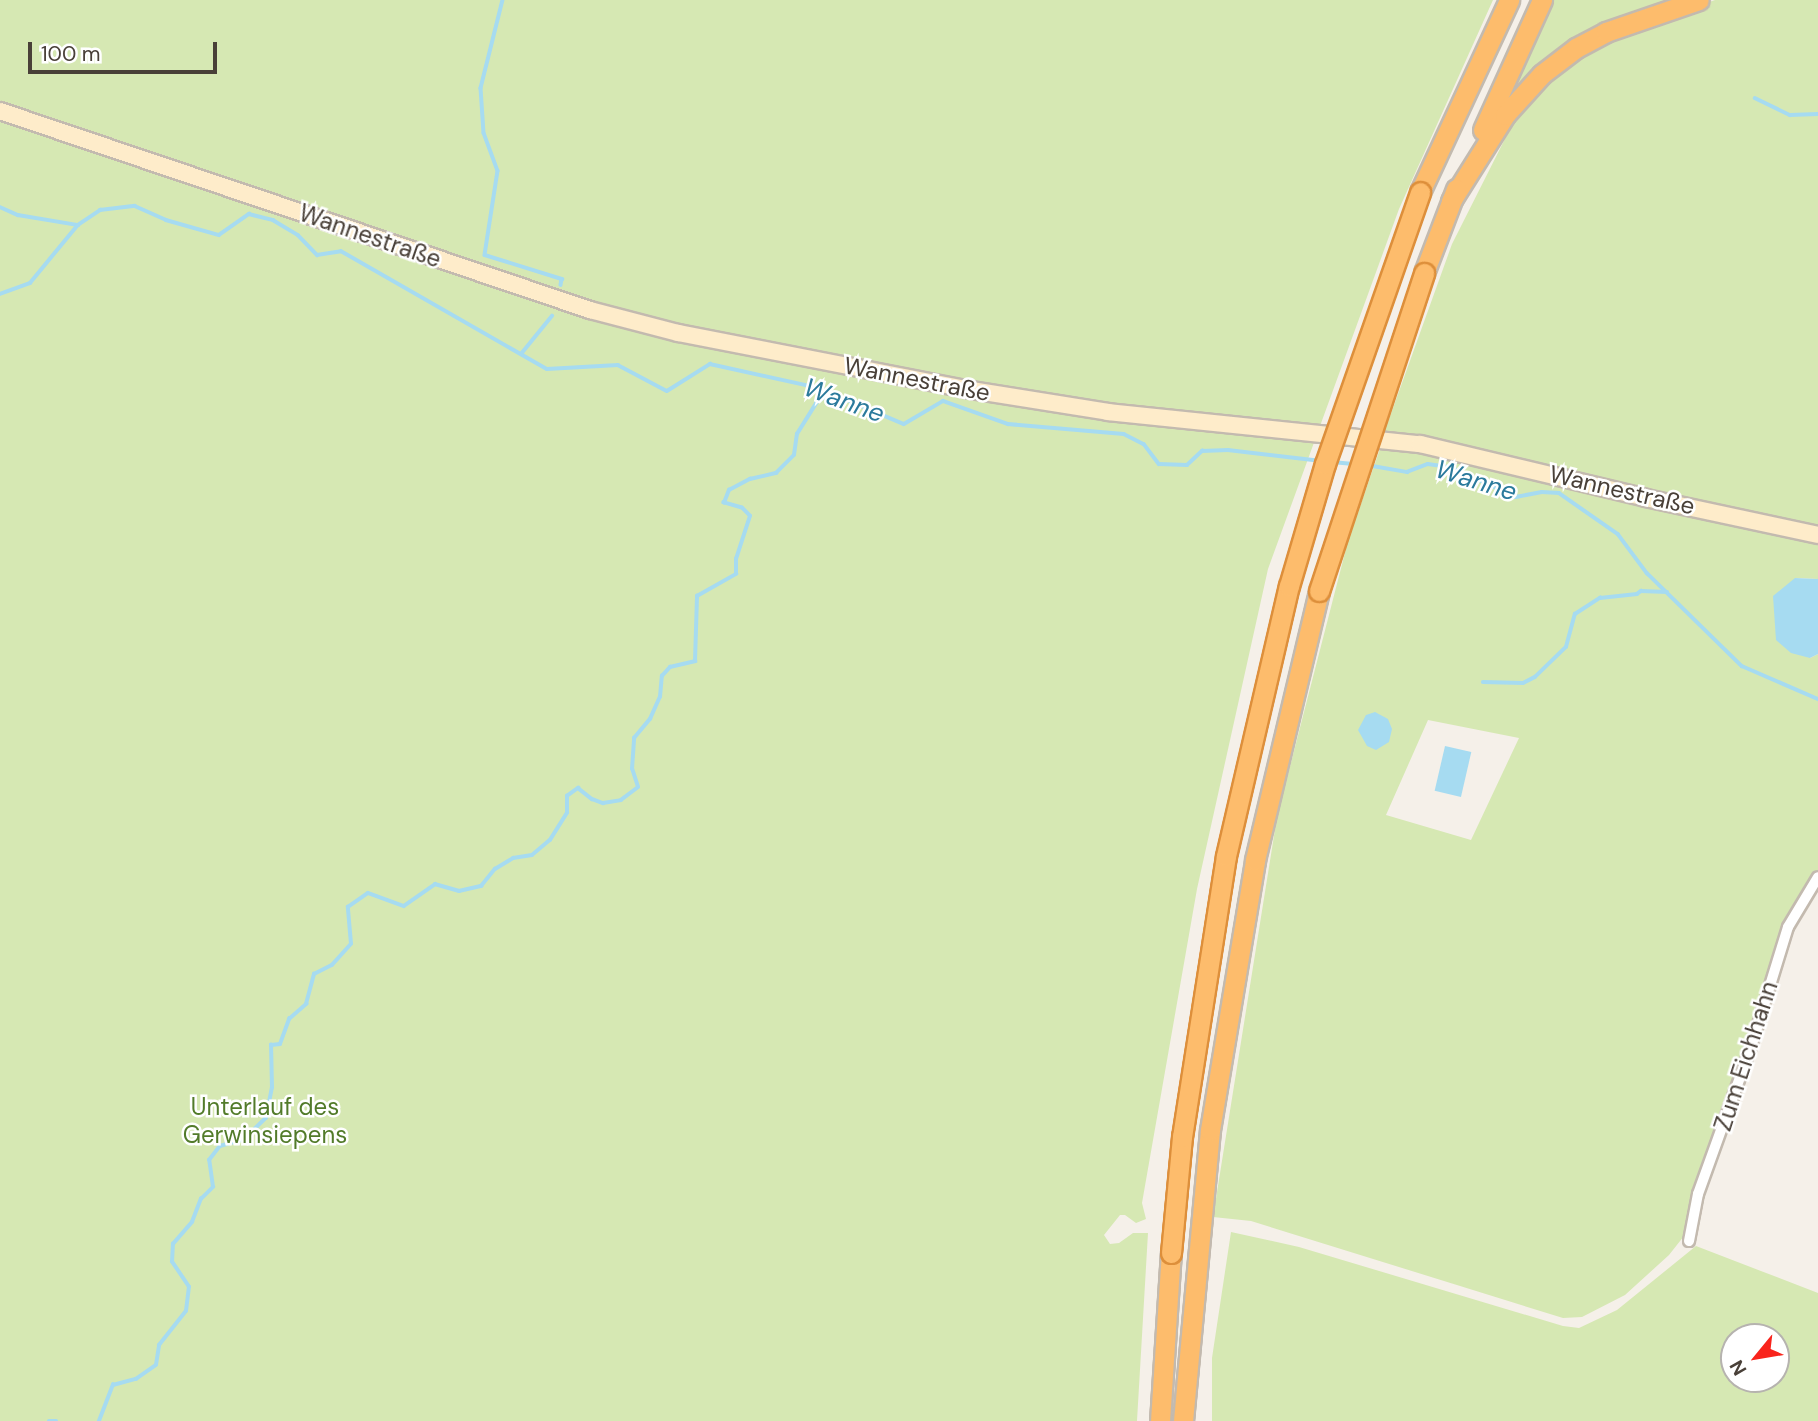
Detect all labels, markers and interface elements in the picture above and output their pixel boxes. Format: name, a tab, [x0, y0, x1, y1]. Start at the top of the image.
scale bar	[32, 28, 220, 72]
text: 100 m	[41, 40, 101, 68]
street label: Wannestraße	[295, 198, 445, 274]
street label: Wannestraße	[841, 351, 993, 407]
water label: Wanne	[800, 372, 888, 430]
water label: Wanne	[1432, 454, 1520, 508]
street label: Wannestraße	[1547, 459, 1697, 521]
street label: Zum Eichhahn	[1708, 977, 1784, 1135]
park label: Unterlauf des Gerwinsiepens	[183, 1093, 347, 1149]
north arrow	[1720, 1323, 1790, 1393]
text: N	[1724, 1356, 1752, 1380]

